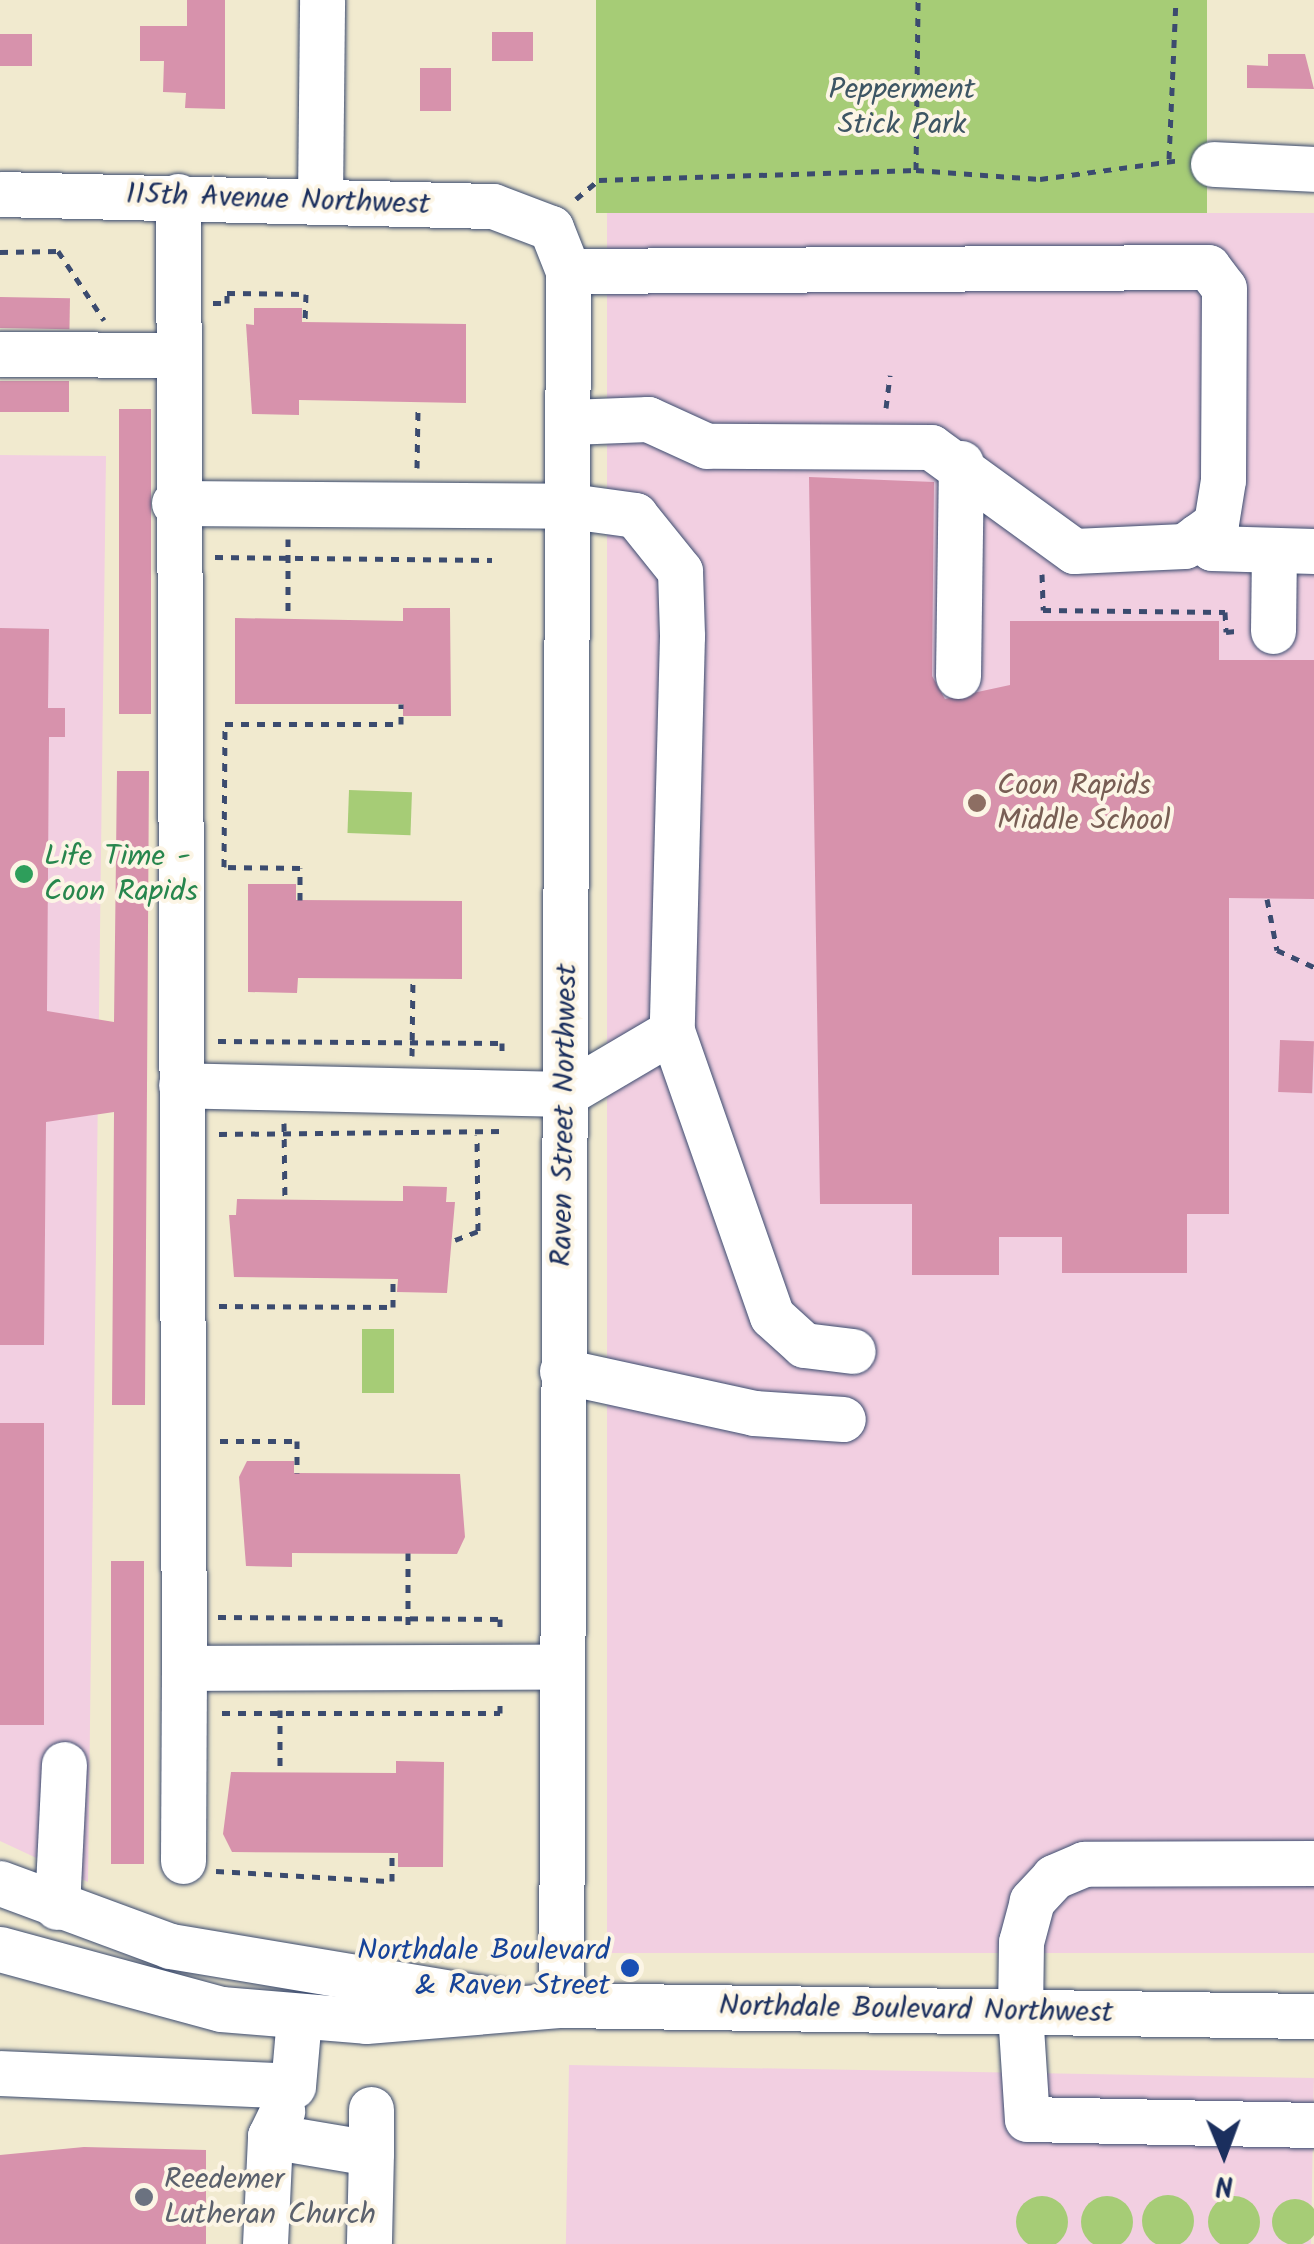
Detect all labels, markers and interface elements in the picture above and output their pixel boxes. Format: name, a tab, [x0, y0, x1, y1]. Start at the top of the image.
park label: Pepperment Stick Park	[829, 72, 975, 142]
street label: 115th Avenue Northwest	[125, 177, 431, 223]
place label: Coon Rapids Middle School	[997, 768, 1171, 838]
marker: Coon Rapids Middle School	[966, 792, 988, 814]
place label: Life Time - Coon Rapids	[44, 839, 198, 910]
marker: Life Time - Coon Rapids	[13, 863, 35, 885]
street label: Raven Street Northwest	[544, 963, 586, 1267]
place label: Northdale Boulevard & Raven Street	[357, 1933, 610, 2004]
marker: Northdale Boulevard & Raven Street	[619, 1957, 641, 1979]
street label: Northdale Boulevard Northwest	[718, 1989, 1114, 2031]
north arrow	[1174, 2104, 1274, 2204]
place label: Reedemer Lutheran Church	[164, 2162, 376, 2232]
text: N	[1215, 2162, 1234, 2207]
marker: Reedemer Lutheran Church	[133, 2186, 155, 2208]

